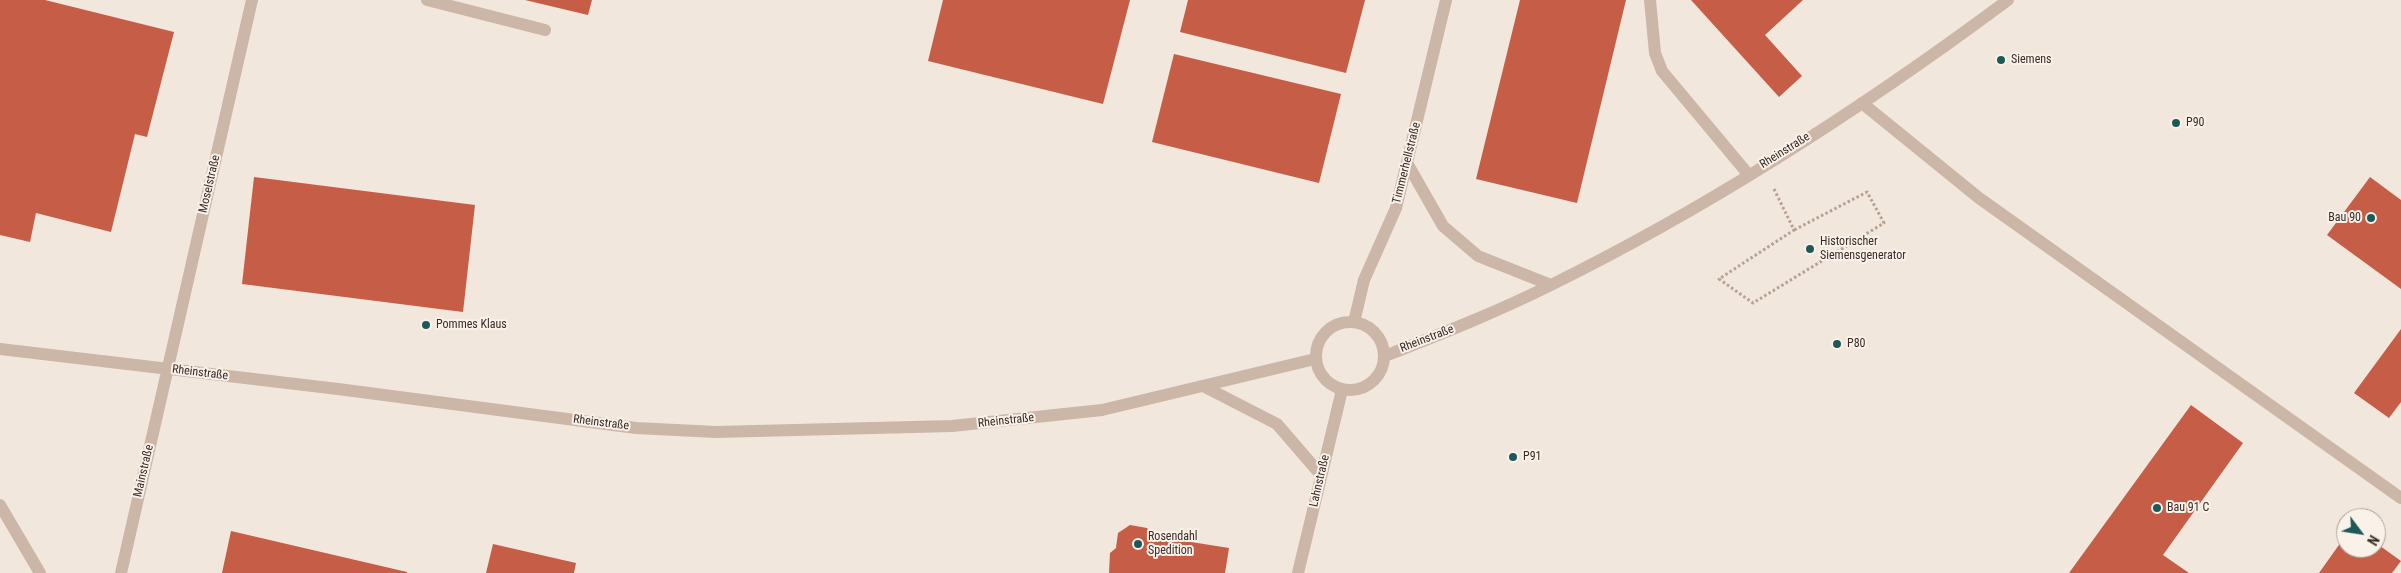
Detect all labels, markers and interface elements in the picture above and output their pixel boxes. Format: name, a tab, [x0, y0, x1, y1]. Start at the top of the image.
place label: Siemens	[2011, 53, 2052, 67]
marker: Siemens	[1995, 54, 2007, 66]
place label: P90	[2186, 116, 2204, 130]
marker: P90	[2170, 117, 2182, 129]
street label: Timmerhellstraße	[1390, 121, 1424, 205]
street label: Rheinstraße	[1757, 130, 1813, 172]
street label: Moselstraße	[196, 154, 224, 214]
place label: Bau 90	[2328, 211, 2361, 225]
marker: Bau 90	[2365, 212, 2377, 224]
place label: Historischer Siemensgenerator	[1820, 235, 1906, 263]
marker: Historischer Siemensgenerator	[1804, 243, 1816, 255]
place label: Pommes Klaus	[436, 318, 507, 332]
marker: Pommes Klaus	[420, 319, 432, 331]
street label: Rheinstraße	[1398, 322, 1456, 356]
place label: P80	[1847, 337, 1865, 351]
marker: P80	[1831, 338, 1843, 350]
street label: Rheinstraße	[171, 362, 229, 384]
street label: Rheinstraße	[977, 411, 1035, 431]
street label: Rheinstraße	[572, 412, 630, 434]
street label: Mainstraße	[131, 443, 157, 499]
place label: P91	[1523, 450, 1541, 464]
marker: P91	[1507, 451, 1519, 463]
street label: Lahnstraße	[1307, 453, 1333, 509]
place label: Bau 91 C	[2167, 501, 2209, 515]
marker: Bau 91 C	[2151, 502, 2163, 514]
north arrow	[2336, 508, 2386, 558]
place label: Rosendahl Spedition	[1148, 530, 1198, 558]
text: N	[2364, 532, 2382, 548]
marker: Rosendahl Spedition	[1132, 538, 1144, 550]

